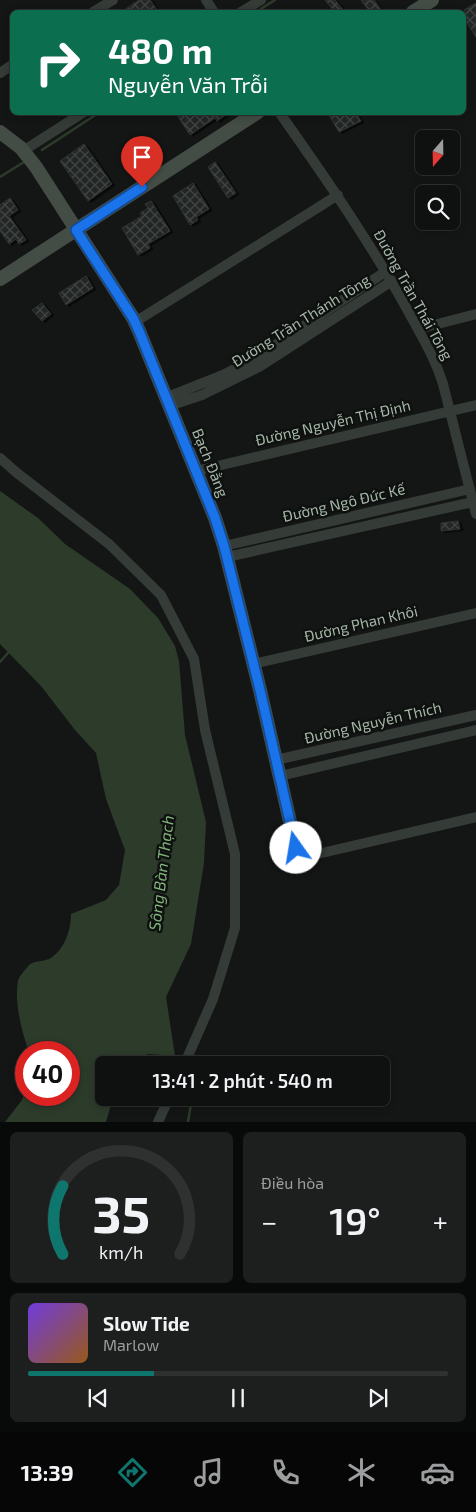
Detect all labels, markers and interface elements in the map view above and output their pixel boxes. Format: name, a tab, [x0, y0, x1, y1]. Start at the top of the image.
text: 480 m	[108, 29, 213, 71]
icon: right	[25, 30, 90, 95]
text: Nguyễn Văn Trỗi	[108, 71, 268, 97]
north arrow	[415, 130, 460, 175]
map controls	[415, 130, 460, 230]
pin	[121, 136, 163, 187]
icon: arrive	[128, 143, 156, 171]
button: search	[415, 185, 460, 230]
street label: Đường Trần Thái Tông	[371, 226, 457, 363]
street label: Đường Trần Thánh Tông	[228, 270, 374, 370]
street label: Đường Nguyễn Thị Định	[253, 395, 412, 449]
street label: Bạch Đằng	[189, 426, 233, 500]
street label: Đường Ngô Đức Kế	[281, 479, 408, 525]
street label: Đường Phan Khôi	[302, 601, 419, 645]
street label: Đường Nguyễn Thích	[302, 697, 443, 747]
water label: Sông Bàn Thạch	[144, 814, 177, 932]
position arrow	[269, 821, 321, 873]
speed limit sign: 40	[15, 1041, 80, 1106]
text: 13:41 · 2 phút · 540 m	[152, 1069, 333, 1092]
text: Điều hòa	[261, 1173, 324, 1192]
text: 35	[92, 1181, 151, 1243]
text: 19°	[329, 1197, 381, 1243]
text: −	[261, 1204, 277, 1238]
text: +	[433, 1204, 448, 1238]
text: km/h	[99, 1241, 144, 1263]
text: Slow Tide	[103, 1312, 190, 1335]
text: Marlow	[103, 1335, 159, 1354]
icon: previous	[84, 1384, 112, 1412]
icon: pause	[224, 1384, 252, 1412]
icon: next	[364, 1384, 392, 1412]
icon: directions	[115, 1455, 150, 1490]
icon: music	[191, 1455, 226, 1490]
icon: phone	[268, 1455, 303, 1490]
icon: climate	[344, 1455, 379, 1490]
icon: car	[420, 1455, 455, 1490]
text: 13:39	[21, 1459, 74, 1485]

